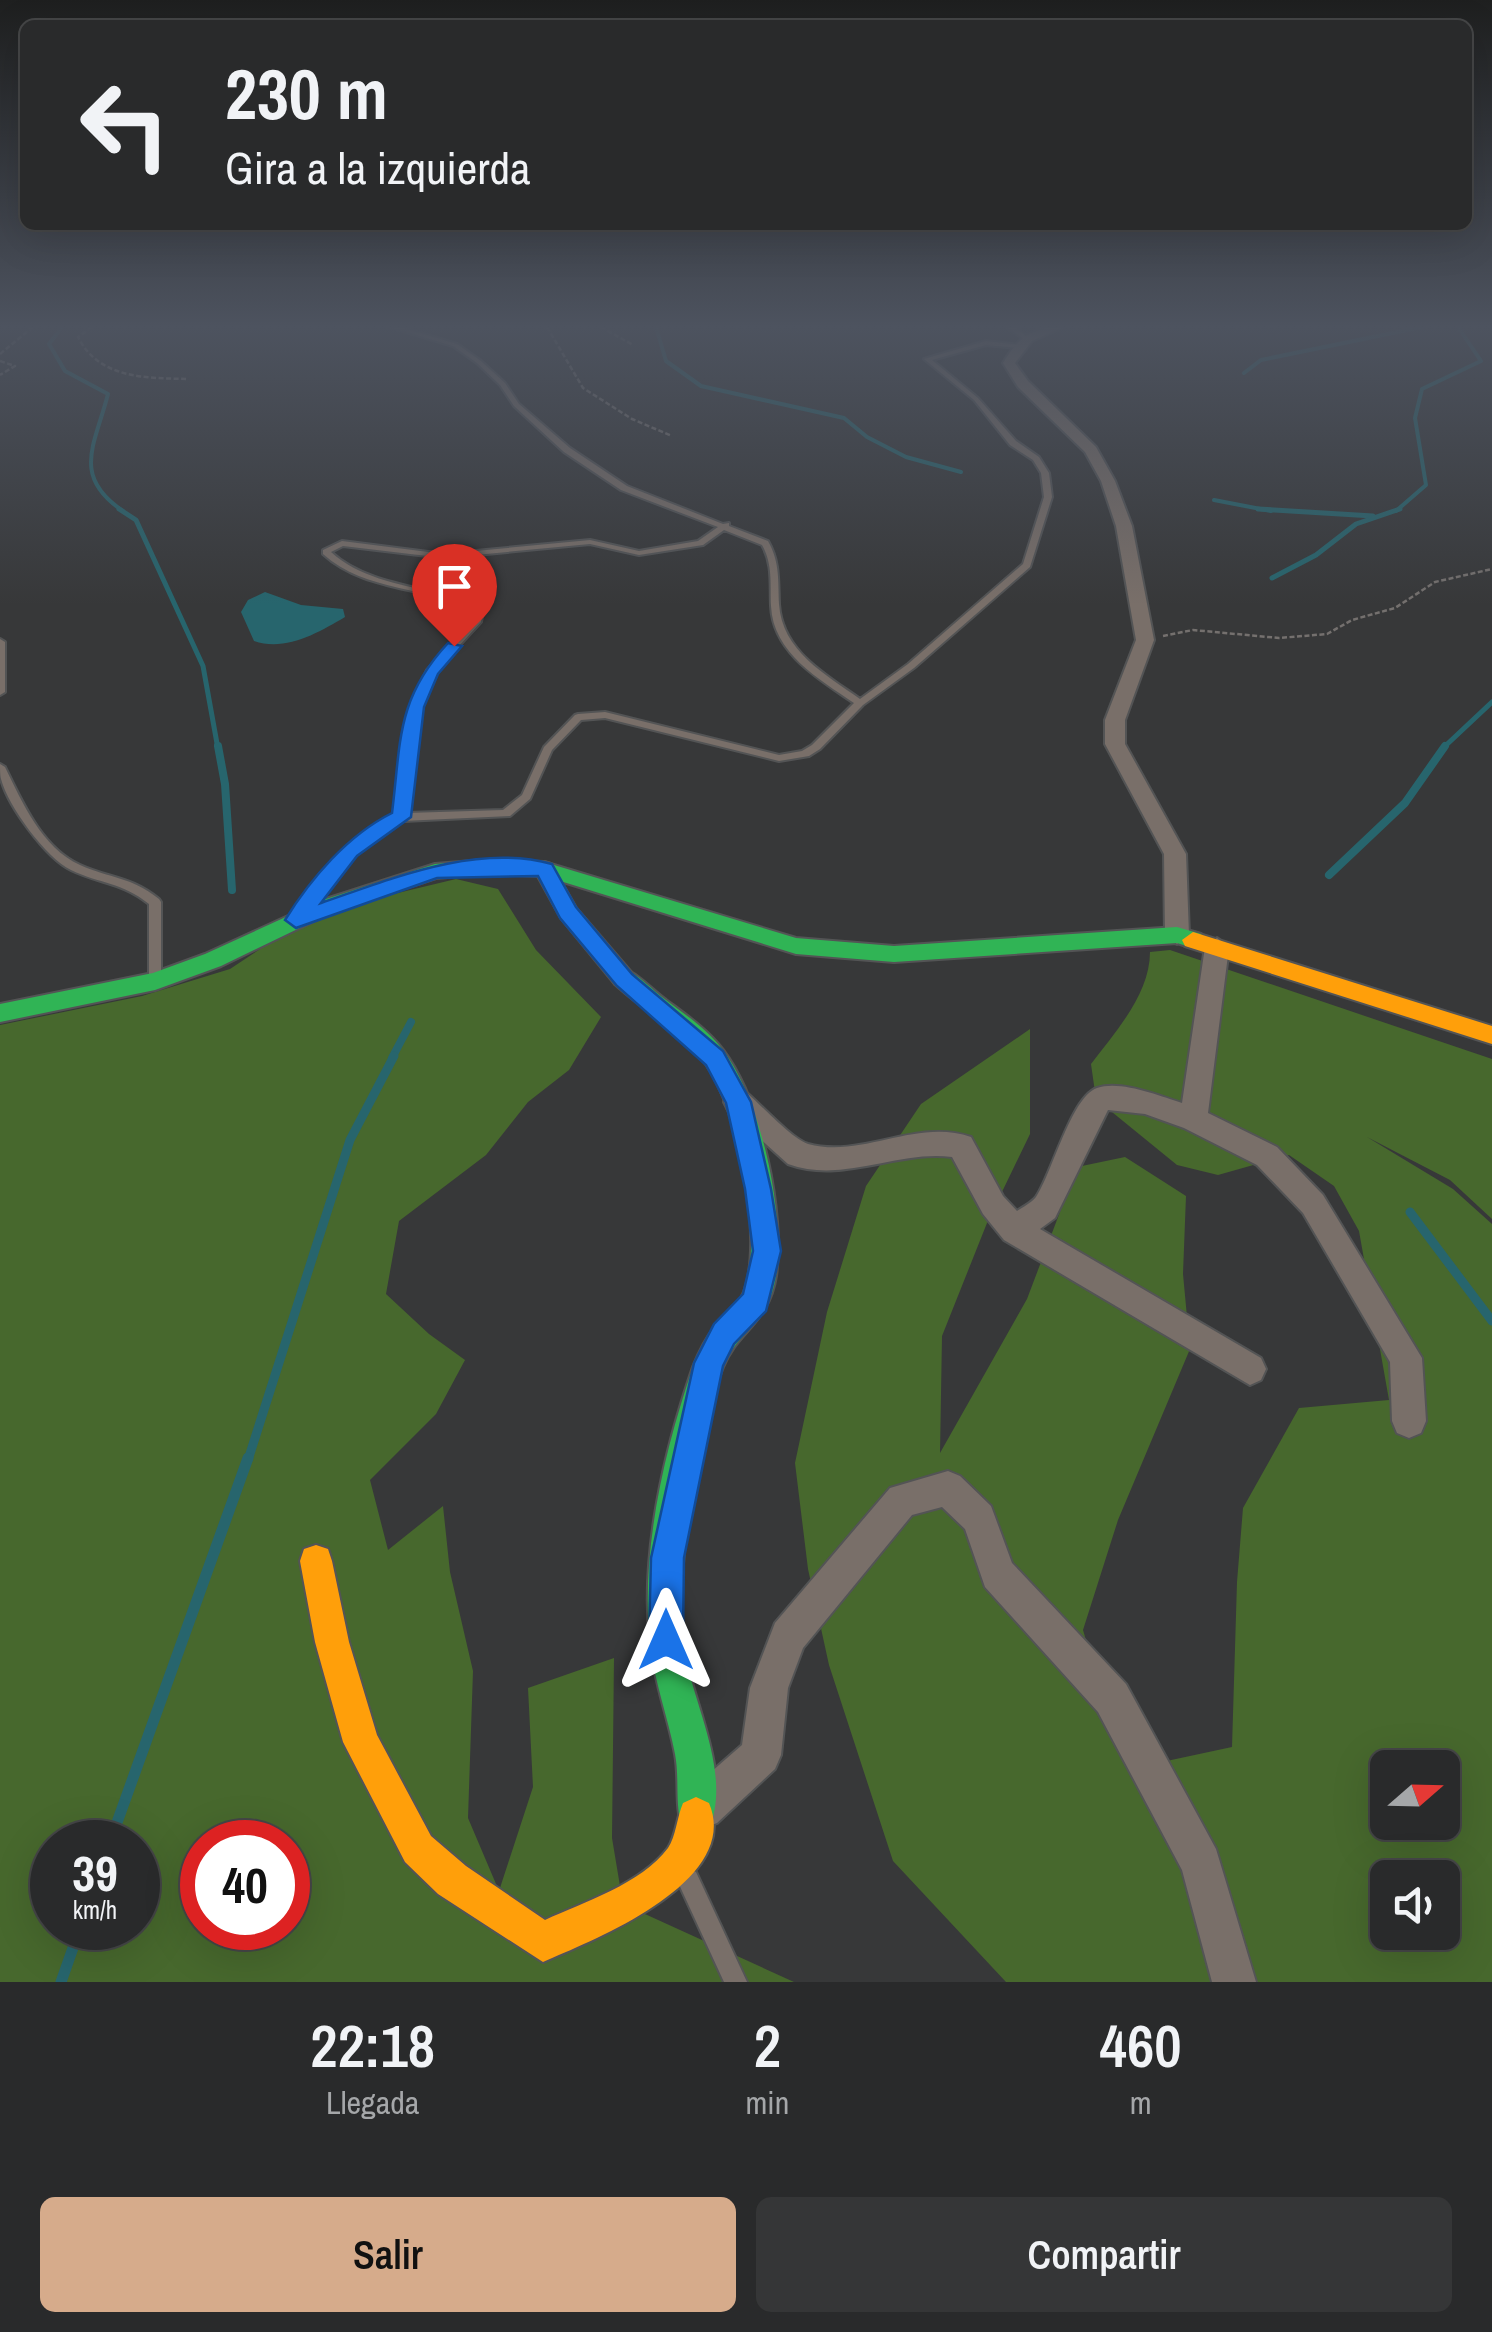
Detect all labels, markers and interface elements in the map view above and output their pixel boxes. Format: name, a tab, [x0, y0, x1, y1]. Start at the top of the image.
text: 230 m	[225, 47, 388, 141]
icon: left	[60, 60, 190, 190]
text: Gira a la izquierda	[225, 137, 531, 198]
pin	[412, 544, 497, 647]
icon: arrive	[427, 559, 482, 614]
position arrow	[614, 1588, 718, 1692]
north arrow	[1370, 1750, 1460, 1840]
map controls	[1370, 1750, 1460, 1950]
speed limit sign: 40	[180, 1820, 310, 1950]
text: 39	[72, 1839, 118, 1907]
button: sound	[1370, 1860, 1460, 1950]
text: km/h	[73, 1893, 117, 1927]
text: 22:18	[310, 2005, 435, 2086]
text: 2	[754, 2005, 781, 2086]
text: 460	[1100, 2005, 1182, 2086]
text: Llegada	[326, 2081, 419, 2124]
text: min	[746, 2081, 789, 2124]
text: m	[1130, 2081, 1152, 2124]
button: Salir	[40, 2197, 736, 2312]
button: Compartir	[756, 2197, 1452, 2312]

